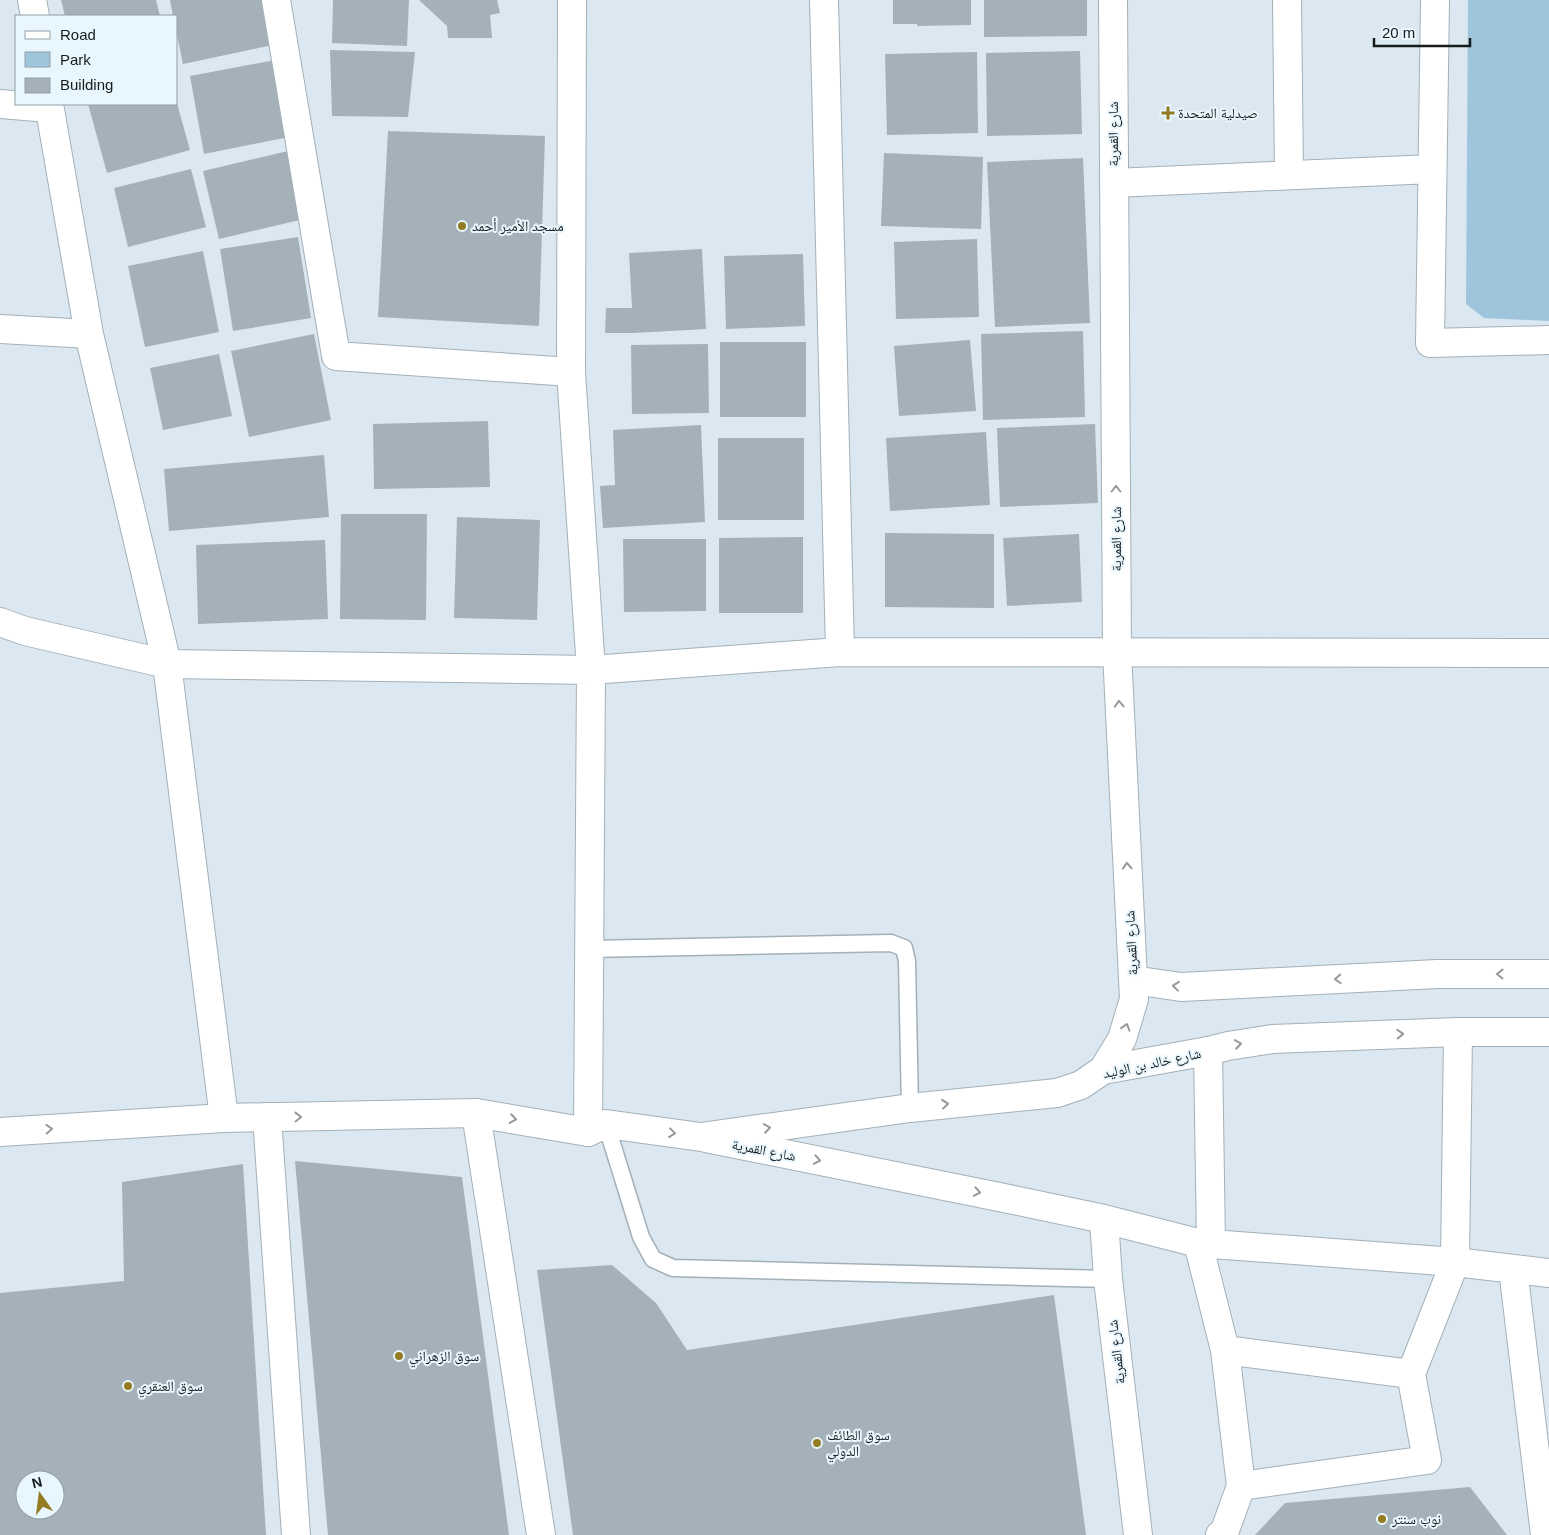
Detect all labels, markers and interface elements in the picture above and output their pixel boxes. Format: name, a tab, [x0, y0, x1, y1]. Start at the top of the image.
legend	[15, 15, 178, 105]
scale bar	[1374, 15, 1470, 47]
text: 20 m	[1382, 24, 1415, 41]
text: Road	[60, 26, 96, 43]
text: Park	[60, 51, 91, 68]
text: Building	[60, 76, 113, 93]
street label: شارع القمرية	[1105, 102, 1123, 166]
place label: صيدلية المتحدة	[1178, 105, 1258, 121]
marker: صيدلية المتحدة	[1162, 107, 1174, 119]
place label: مسجد الأمير أحمد	[472, 218, 564, 235]
marker: مسجد الأمير أحمد	[456, 220, 468, 232]
one-way arrow	[1110, 485, 1121, 493]
street label: شارع القمرية	[1108, 507, 1126, 571]
one-way arrow	[1114, 699, 1125, 707]
one-way arrow	[1122, 862, 1133, 870]
street label: شارع القمرية	[1121, 910, 1143, 976]
one-way arrow	[1496, 969, 1504, 979]
one-way arrow	[1334, 974, 1342, 985]
one-way arrow	[1171, 981, 1179, 992]
one-way arrow	[1120, 1023, 1130, 1032]
one-way arrow	[1397, 1028, 1405, 1039]
one-way arrow	[1235, 1039, 1243, 1050]
street label: شارع خالد بن الوليد	[1101, 1045, 1203, 1083]
one-way arrow	[941, 1099, 949, 1110]
one-way arrow	[295, 1112, 303, 1122]
one-way arrow	[508, 1114, 517, 1124]
one-way arrow	[45, 1123, 53, 1134]
one-way arrow	[763, 1123, 771, 1134]
one-way arrow	[669, 1127, 677, 1138]
street label: شارع القمرية	[730, 1136, 797, 1166]
one-way arrow	[813, 1155, 822, 1165]
one-way arrow	[972, 1187, 981, 1197]
street label: شارع القمرية	[1104, 1319, 1130, 1385]
place label: سوق الزهراني	[409, 1348, 479, 1368]
marker: سوق الزهراني	[393, 1350, 405, 1362]
place label: سوق العنقري	[138, 1378, 203, 1398]
marker: سوق العنقري	[122, 1380, 134, 1392]
place label: سوق الطائف الدولي	[827, 1427, 890, 1463]
marker: سوق الطائف الدولي	[811, 1437, 823, 1449]
north arrow	[15, 1470, 65, 1520]
text: N	[30, 1473, 44, 1491]
place label: نوب سنتر	[1391, 1511, 1441, 1528]
marker: نوب سنتر	[1376, 1513, 1388, 1525]

